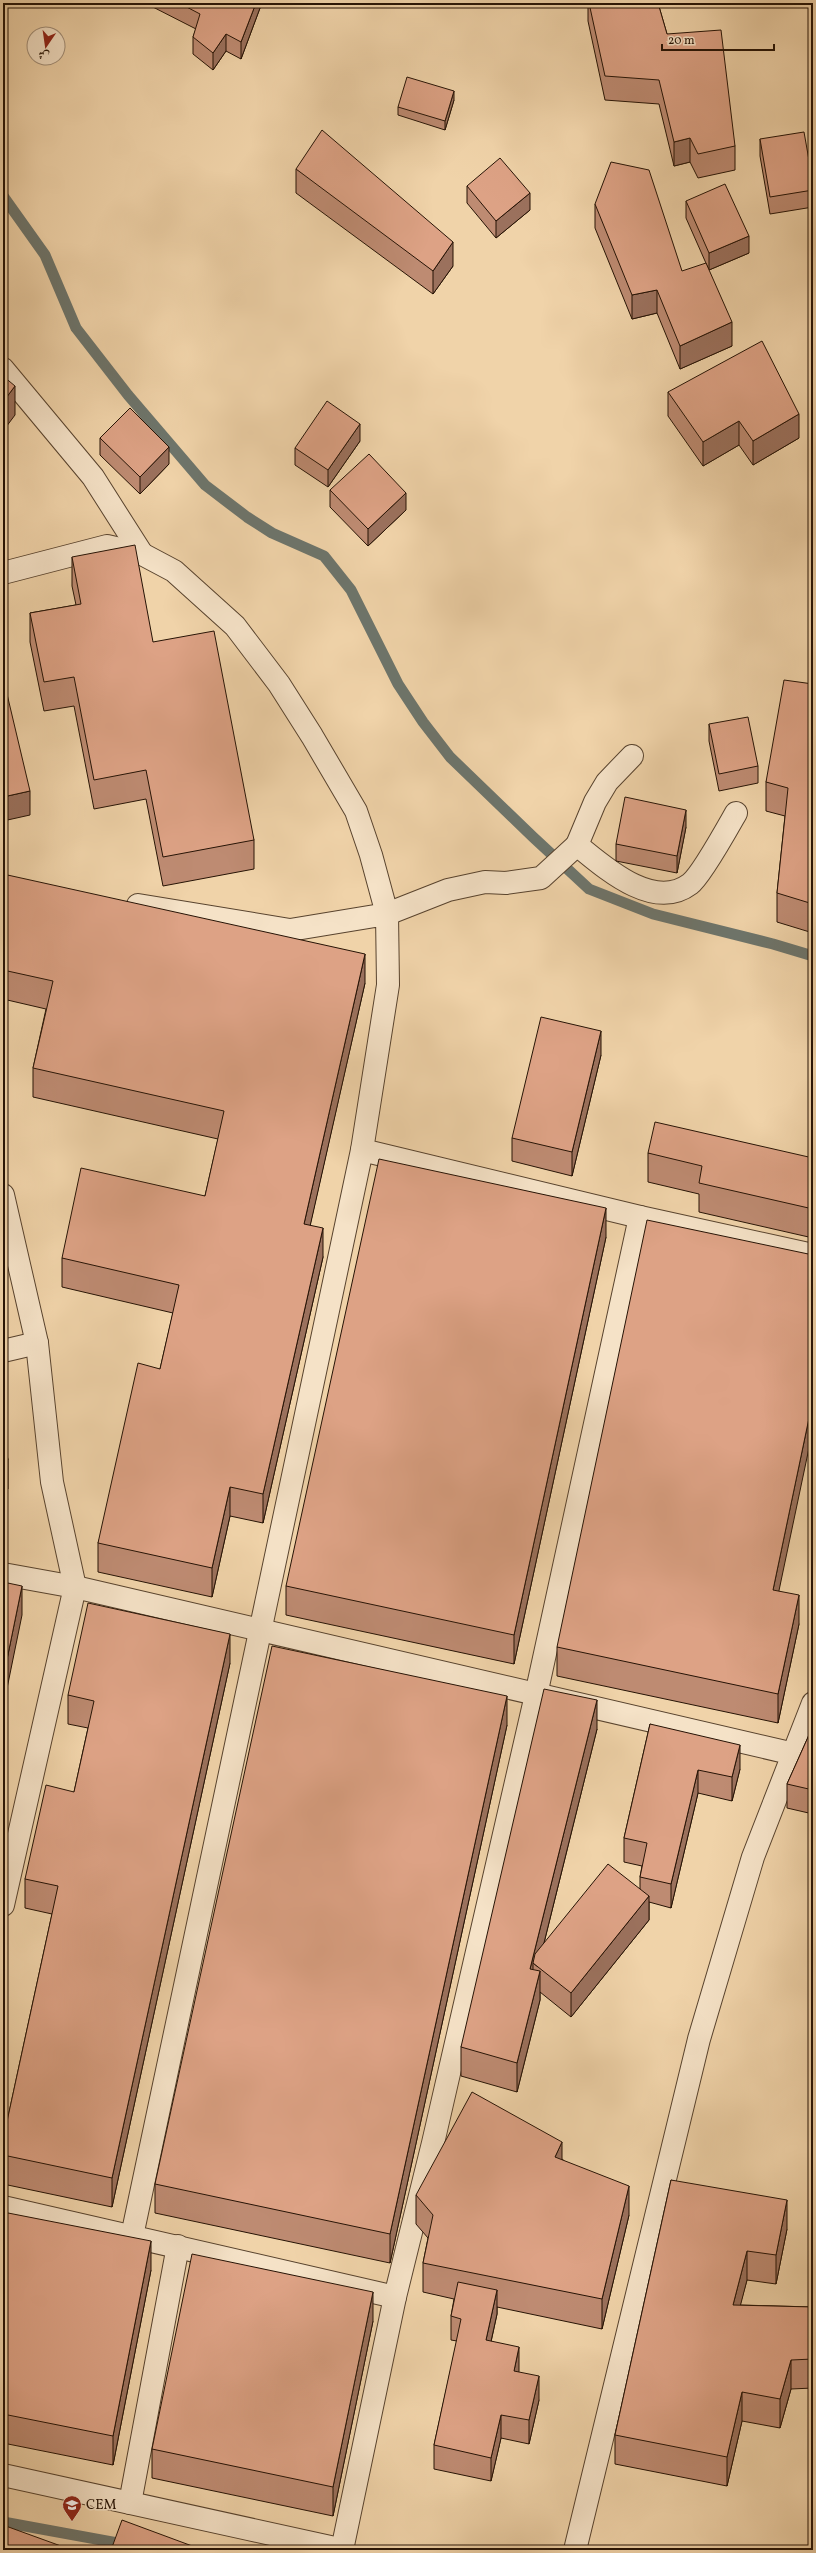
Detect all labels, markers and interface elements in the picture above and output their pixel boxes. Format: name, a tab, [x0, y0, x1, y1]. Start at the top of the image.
north arrow	[26, 26, 66, 66]
scale bar	[662, 26, 774, 52]
text: 20 m	[668, 33, 695, 49]
text: ش	[37, 46, 51, 63]
school or university icon: CEM	[61, 2494, 83, 2522]
place label: CEM	[86, 2496, 117, 2515]

